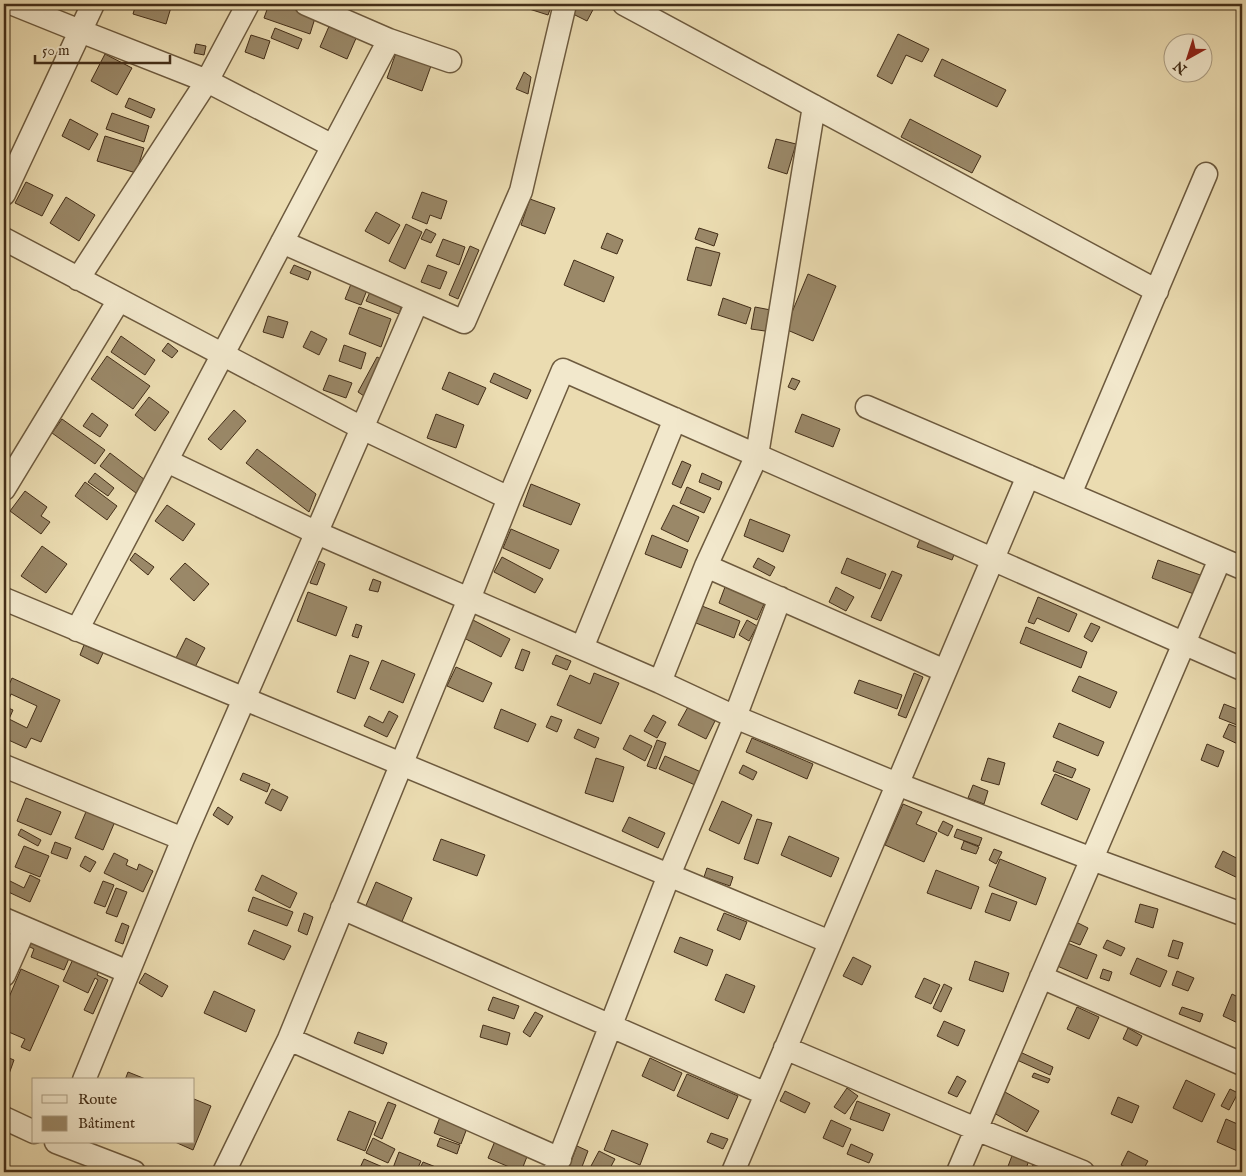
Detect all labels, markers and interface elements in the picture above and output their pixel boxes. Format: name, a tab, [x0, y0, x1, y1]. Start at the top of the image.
scale bar	[35, 32, 170, 64]
north arrow	[1164, 32, 1214, 82]
text: 50 m	[42, 41, 70, 60]
text: N	[1170, 57, 1192, 79]
legend	[32, 1078, 195, 1144]
text: Route	[78, 1090, 117, 1109]
text: Bâtiment	[78, 1114, 135, 1133]

